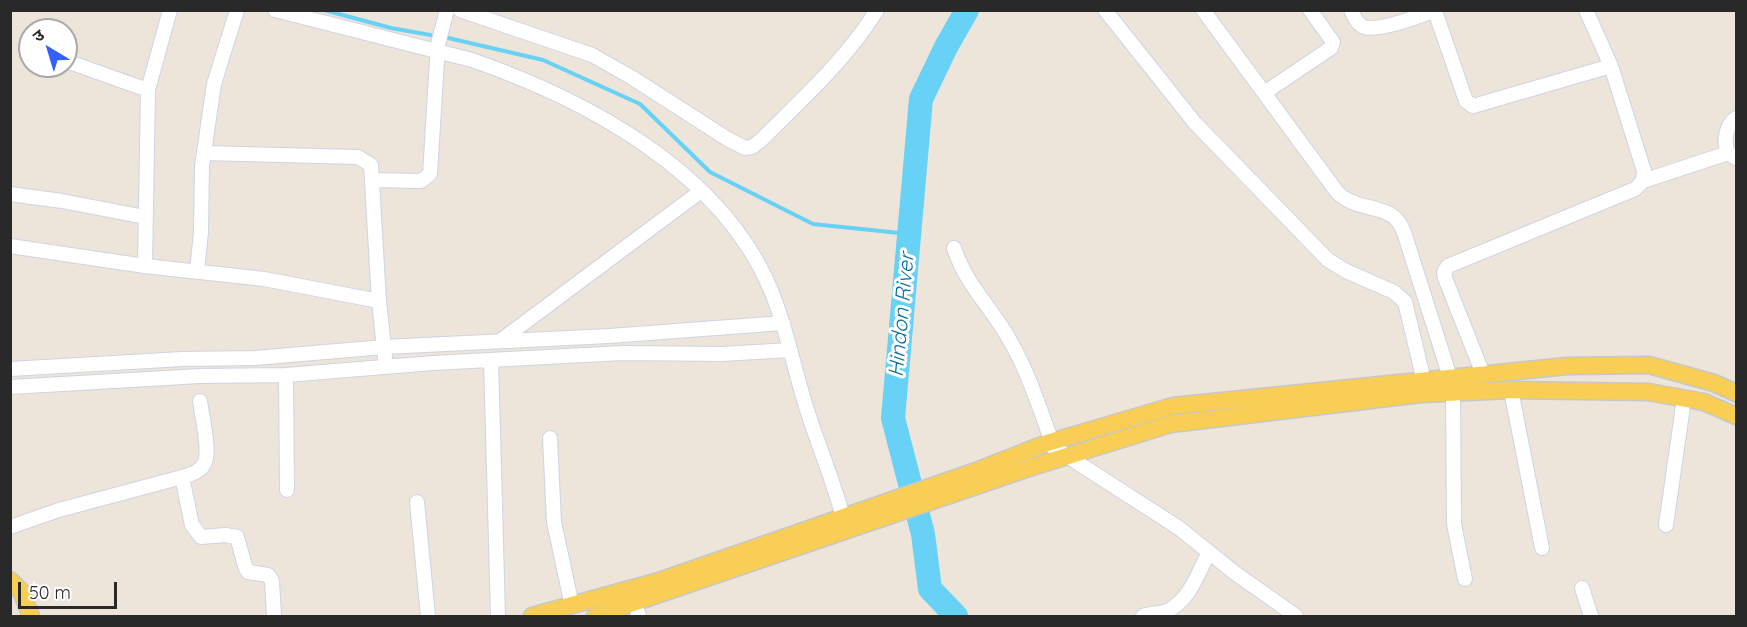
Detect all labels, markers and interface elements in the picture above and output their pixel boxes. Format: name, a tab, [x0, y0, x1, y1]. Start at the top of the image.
north arrow	[18, 18, 78, 78]
text: उ	[28, 25, 48, 46]
water label: Hindon River	[884, 252, 920, 378]
scale bar	[21, 570, 120, 608]
text: 50 m	[29, 581, 71, 604]

